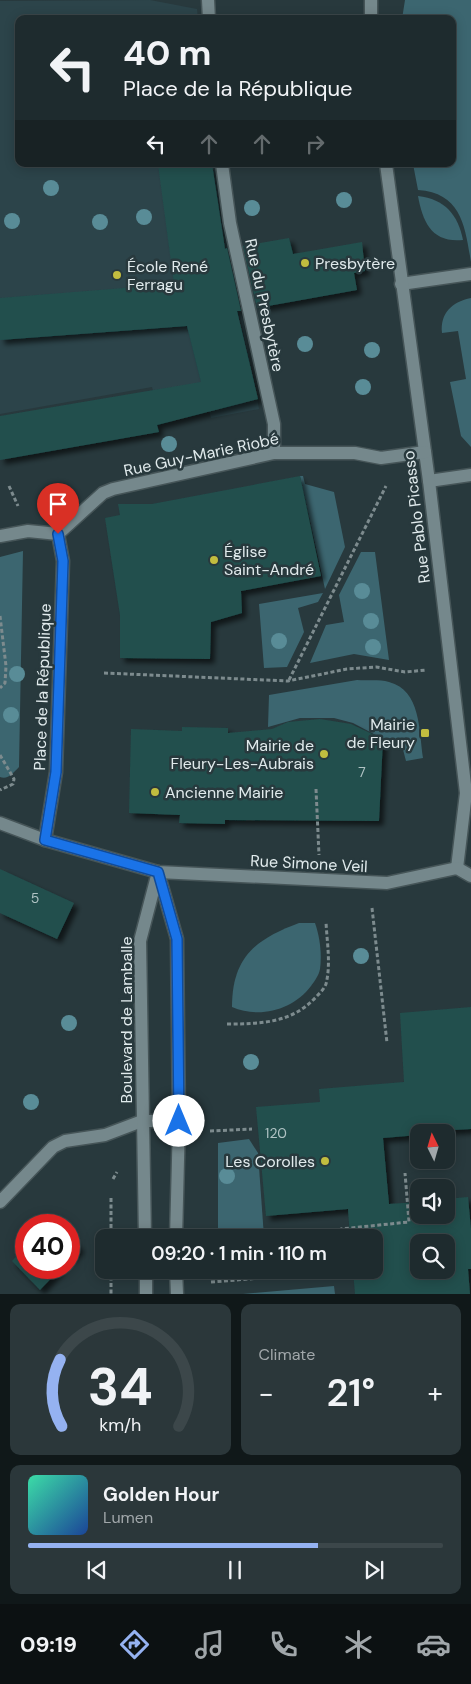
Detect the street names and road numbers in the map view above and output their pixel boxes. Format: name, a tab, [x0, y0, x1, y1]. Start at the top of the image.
street label: Rue du Presbytère	[240, 237, 289, 374]
street label: Rue Guy-Marie Riobé	[122, 428, 281, 481]
street label: Rue Pablo Picasso	[398, 449, 435, 584]
street label: Place de la République	[29, 603, 56, 771]
street label: Rue Simone Veil	[250, 850, 368, 877]
street label: Boulevard de Lamballe	[116, 937, 137, 1104]

